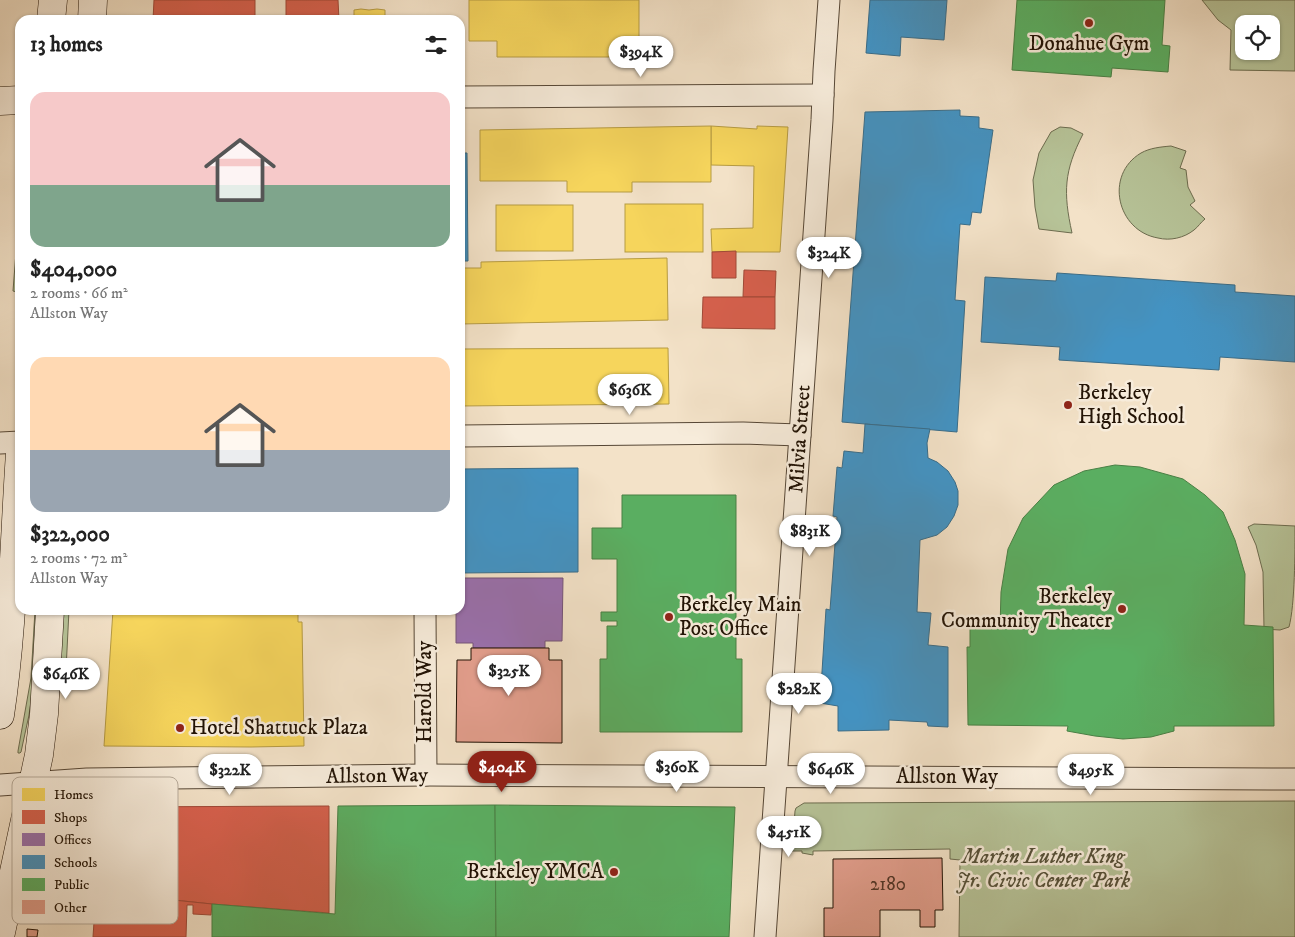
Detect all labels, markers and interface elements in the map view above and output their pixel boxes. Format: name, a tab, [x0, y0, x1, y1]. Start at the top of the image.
map controls	[1235, 15, 1280, 60]
button: locate	[1235, 15, 1280, 60]
marker: Donahue Gym	[1083, 17, 1095, 29]
icon: filters	[422, 31, 450, 59]
place label: Donahue Gym	[1029, 31, 1149, 57]
text: 13 homes	[30, 32, 103, 58]
pin: $394K	[606, 36, 676, 78]
text: $394K	[619, 42, 663, 62]
icon: home	[195, 125, 285, 215]
pin: $324K	[794, 236, 864, 279]
text: $324K	[807, 243, 851, 263]
text: $404,000	[30, 257, 117, 283]
text: 2 rooms · 66 m²	[30, 283, 128, 303]
text: Allston Way	[30, 303, 108, 323]
pin: $636K	[595, 374, 665, 416]
text: $636K	[609, 380, 651, 400]
place label: Berkeley High School	[1078, 380, 1185, 430]
street label: Milvia Street	[783, 384, 817, 494]
icon: home	[195, 390, 285, 480]
marker: Berkeley High School	[1062, 399, 1074, 411]
pin: $831K	[775, 514, 845, 557]
text: $831K	[790, 521, 830, 541]
text: $322,000	[30, 522, 110, 548]
text: 2 rooms · 72 m²	[30, 548, 127, 568]
text: Allston Way	[30, 568, 108, 588]
place label: Berkeley Community Theater	[941, 584, 1113, 634]
place label: Berkeley Main Post Office	[679, 592, 802, 642]
marker: Berkeley Community Theater	[1116, 603, 1128, 615]
marker: Berkeley Main Post Office	[663, 611, 675, 623]
street label: Harold Way	[412, 640, 438, 743]
pin: $325K	[474, 654, 544, 697]
pin: $646K	[31, 658, 101, 700]
text: $325K	[488, 661, 530, 681]
text: $646K	[43, 664, 89, 684]
pin: $282K	[764, 672, 834, 715]
text: $282K	[777, 679, 821, 699]
place label: Hotel Shattuck Plaza	[190, 715, 368, 741]
marker: Hotel Shattuck Plaza	[174, 722, 186, 734]
pin: $404K	[467, 750, 537, 793]
pin: $360K	[642, 750, 712, 793]
pin: $646K	[796, 752, 866, 795]
pin: $322K	[195, 754, 265, 796]
pin: $495K	[1056, 754, 1126, 796]
text: $404K	[479, 757, 525, 777]
text: $360K	[656, 757, 698, 777]
text: $646K	[808, 759, 854, 779]
text: $322K	[209, 760, 251, 780]
text: $495K	[1068, 760, 1114, 780]
street label: Allston Way	[326, 762, 429, 790]
street label: Allston Way	[896, 764, 999, 790]
legend	[12, 777, 178, 924]
text: Homes	[54, 786, 94, 804]
text: Shops	[54, 809, 87, 827]
pin: $451K	[754, 816, 824, 858]
text: $451K	[768, 822, 810, 842]
text: Offices	[54, 831, 92, 849]
park label: Martin Luther King Jr. Civic Center Park	[956, 844, 1130, 894]
text: Schools	[54, 854, 97, 872]
place label: Berkeley YMCA	[466, 859, 605, 885]
marker: Berkeley YMCA	[608, 866, 620, 878]
house number: 2180	[870, 873, 906, 896]
text: Public	[54, 876, 89, 894]
text: Other	[54, 899, 87, 917]

